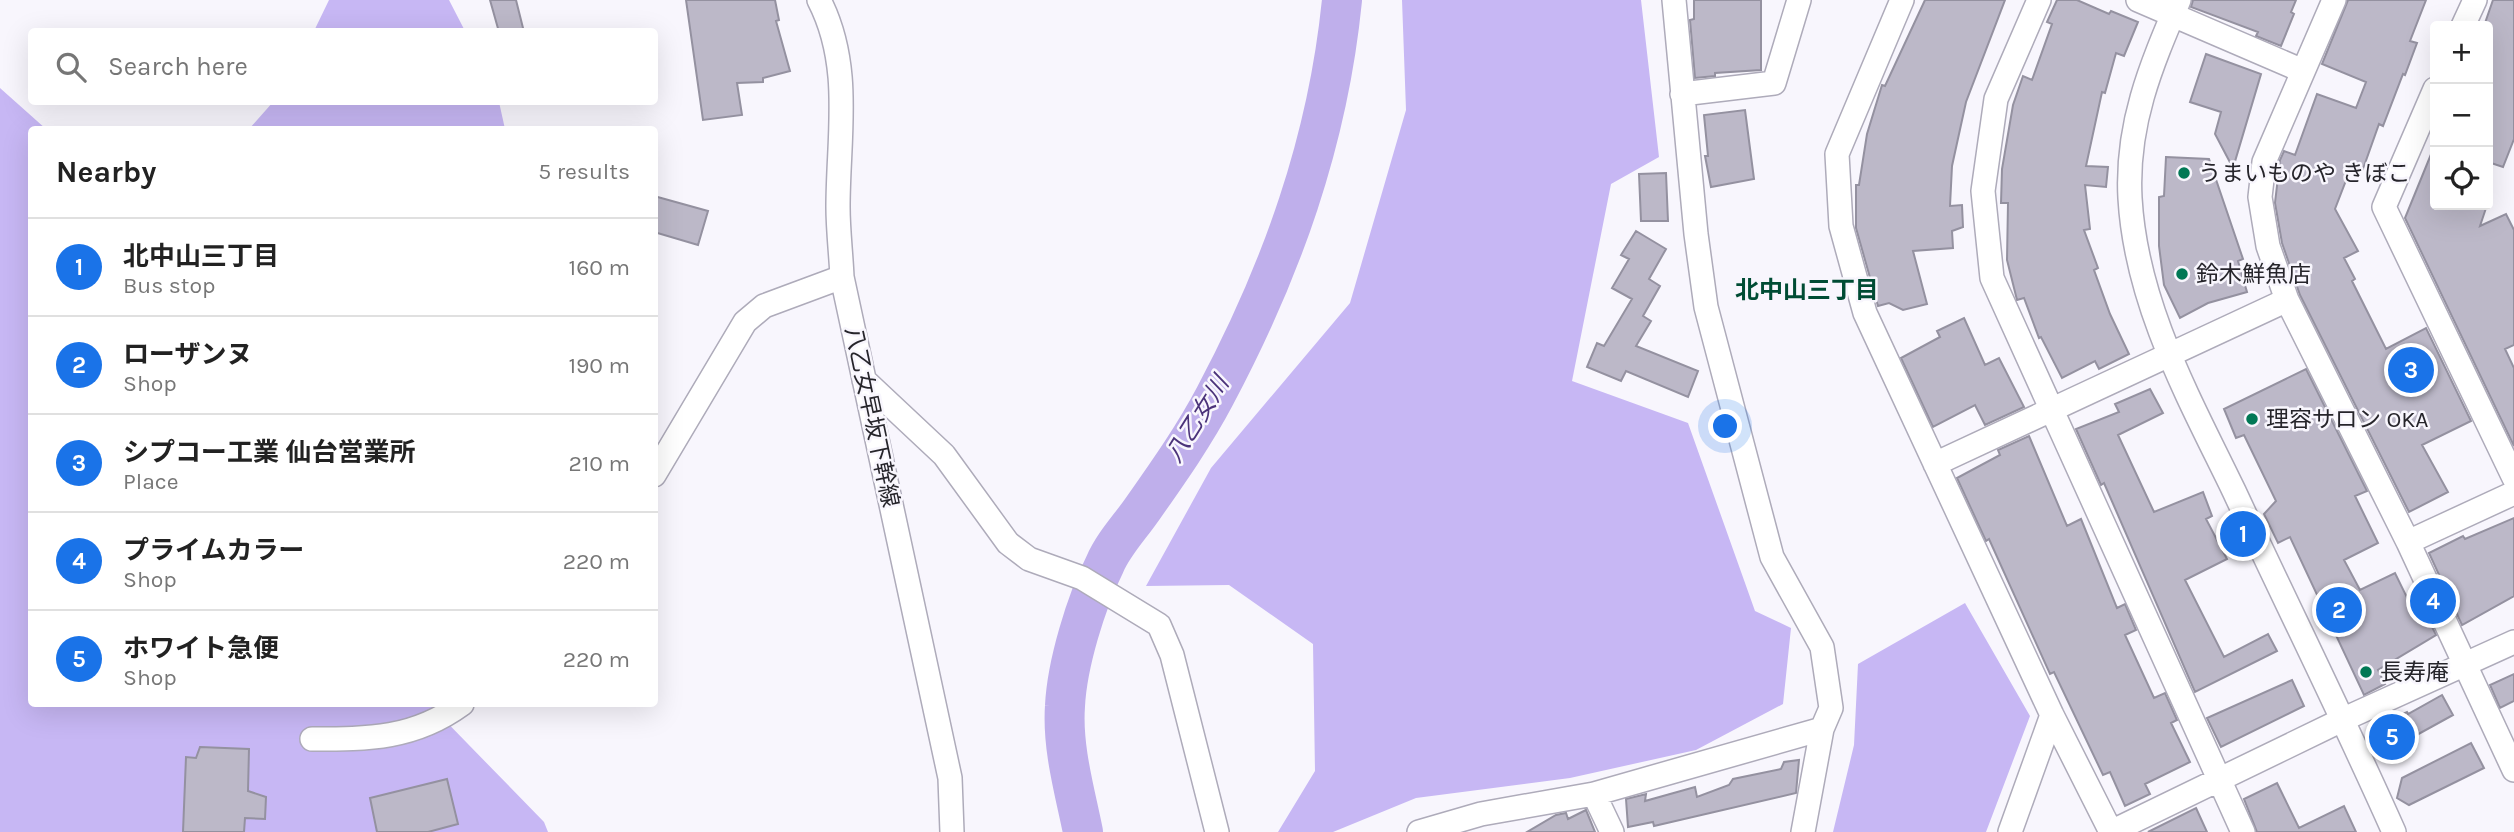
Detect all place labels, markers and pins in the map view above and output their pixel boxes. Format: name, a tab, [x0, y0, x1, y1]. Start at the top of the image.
place label: うまいものや きぼこ	[2198, 160, 2410, 187]
marker: うまいものや きぼこ	[2176, 165, 2192, 181]
place label: 鈴木鮮魚店	[2196, 261, 2311, 288]
marker: 鈴木鮮魚店	[2174, 266, 2190, 282]
pin: 3	[2388, 344, 2434, 396]
place label: 理容サロン OKA	[2266, 406, 2429, 433]
marker: 理容サロン OKA	[2244, 411, 2260, 427]
pin: 1	[2220, 508, 2266, 560]
pin: 4	[2410, 575, 2456, 627]
pin: 2	[2316, 584, 2362, 636]
place label: 長寿庵	[2380, 659, 2449, 686]
marker: 長寿庵	[2358, 664, 2374, 680]
pin: 5	[2369, 711, 2415, 763]

